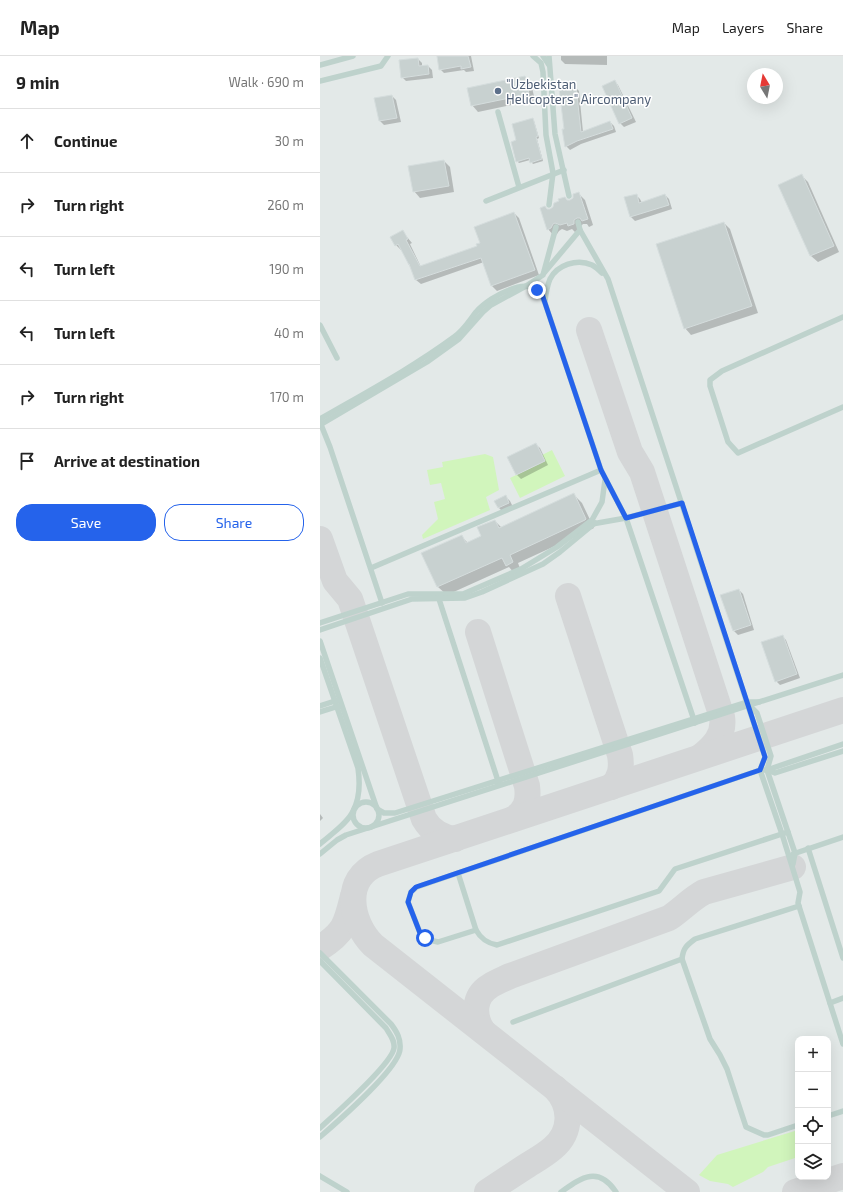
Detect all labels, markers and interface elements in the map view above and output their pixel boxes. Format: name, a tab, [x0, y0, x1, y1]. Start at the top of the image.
text: Map	[20, 16, 60, 39]
text: Map	[672, 19, 700, 36]
text: Layers	[722, 19, 764, 36]
text: Share	[786, 19, 823, 36]
north arrow	[747, 68, 783, 104]
text: 9 min	[16, 72, 60, 92]
text: Walk · 690 m	[228, 74, 304, 90]
place label: "Uzbekistan Helicopters" Aircompany	[506, 76, 651, 107]
marker: "Uzbekistan Helicopters" Aircompany	[493, 86, 503, 96]
icon: ahead	[16, 130, 38, 152]
text: Continue	[54, 132, 117, 150]
text: 30 m	[275, 133, 304, 149]
icon: right	[16, 194, 38, 216]
text: Turn right	[54, 196, 124, 214]
text: 260 m	[267, 197, 304, 213]
icon: left	[16, 258, 38, 280]
text: Turn left	[54, 260, 115, 278]
text: 190 m	[269, 261, 304, 277]
route end	[528, 281, 546, 299]
icon: left	[16, 322, 38, 344]
text: Turn left	[54, 324, 115, 342]
text: 40 m	[274, 325, 304, 341]
icon: right	[16, 386, 38, 408]
text: Turn right	[54, 388, 124, 406]
text: 170 m	[270, 389, 304, 405]
icon: arrive	[16, 450, 38, 472]
text: Arrive at destination	[54, 452, 200, 470]
button: Save	[16, 504, 156, 541]
button: Share	[164, 504, 304, 541]
route start	[416, 929, 434, 947]
map controls	[795, 1036, 831, 1180]
button: +	[795, 1036, 831, 1072]
button: −	[795, 1072, 831, 1108]
button: locate	[795, 1108, 831, 1144]
button: layers	[795, 1144, 831, 1180]

